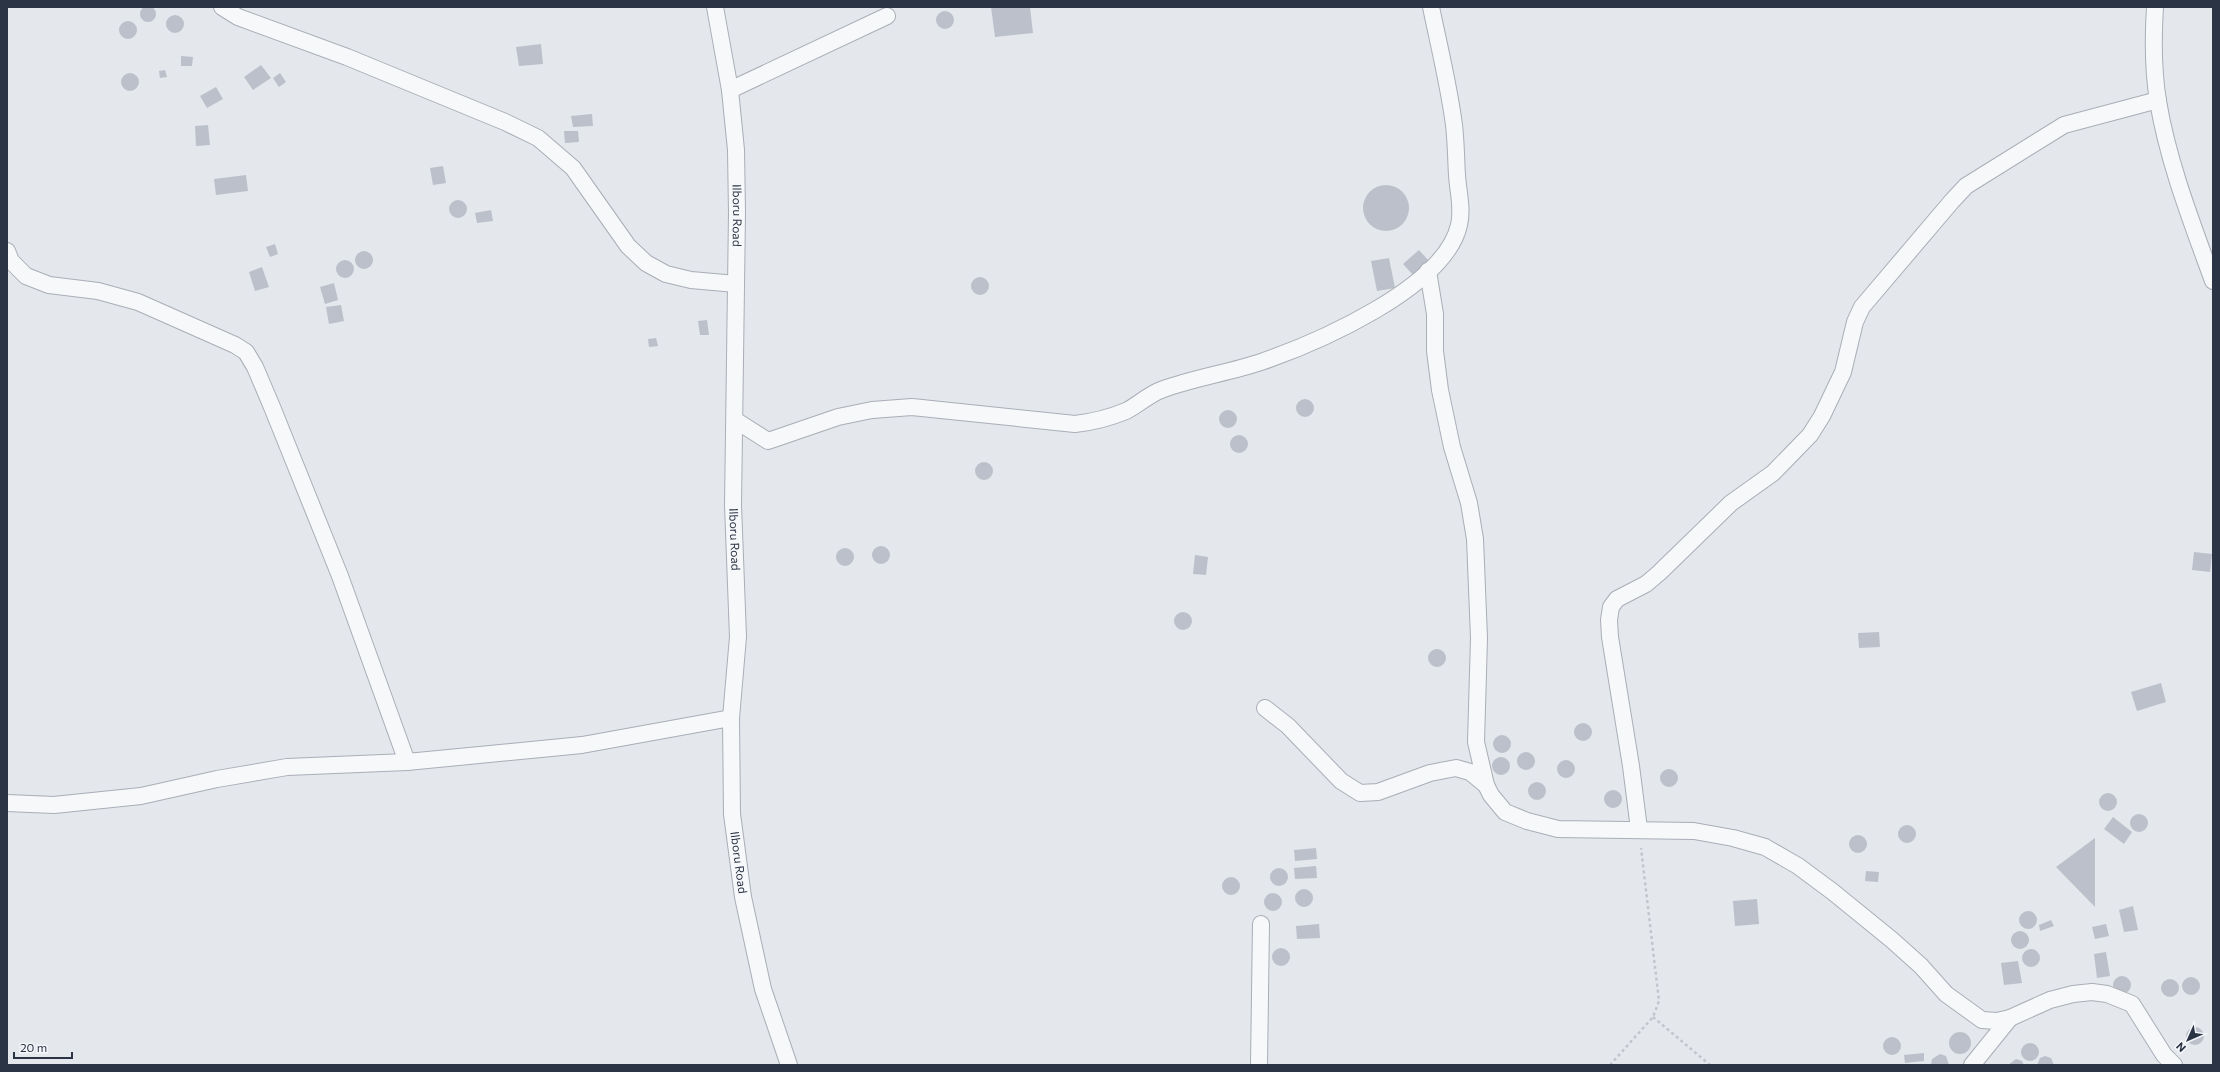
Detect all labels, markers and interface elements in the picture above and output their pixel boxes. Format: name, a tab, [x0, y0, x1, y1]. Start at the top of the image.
street label: Ilboru Road	[731, 184, 745, 247]
street label: Ilboru Road	[727, 508, 743, 571]
street label: Ilboru Road	[728, 830, 750, 894]
north arrow	[2168, 1020, 2208, 1060]
scale bar	[14, 1034, 72, 1060]
text: 20 m	[20, 1040, 47, 1054]
text: N	[2173, 1040, 2188, 1055]

